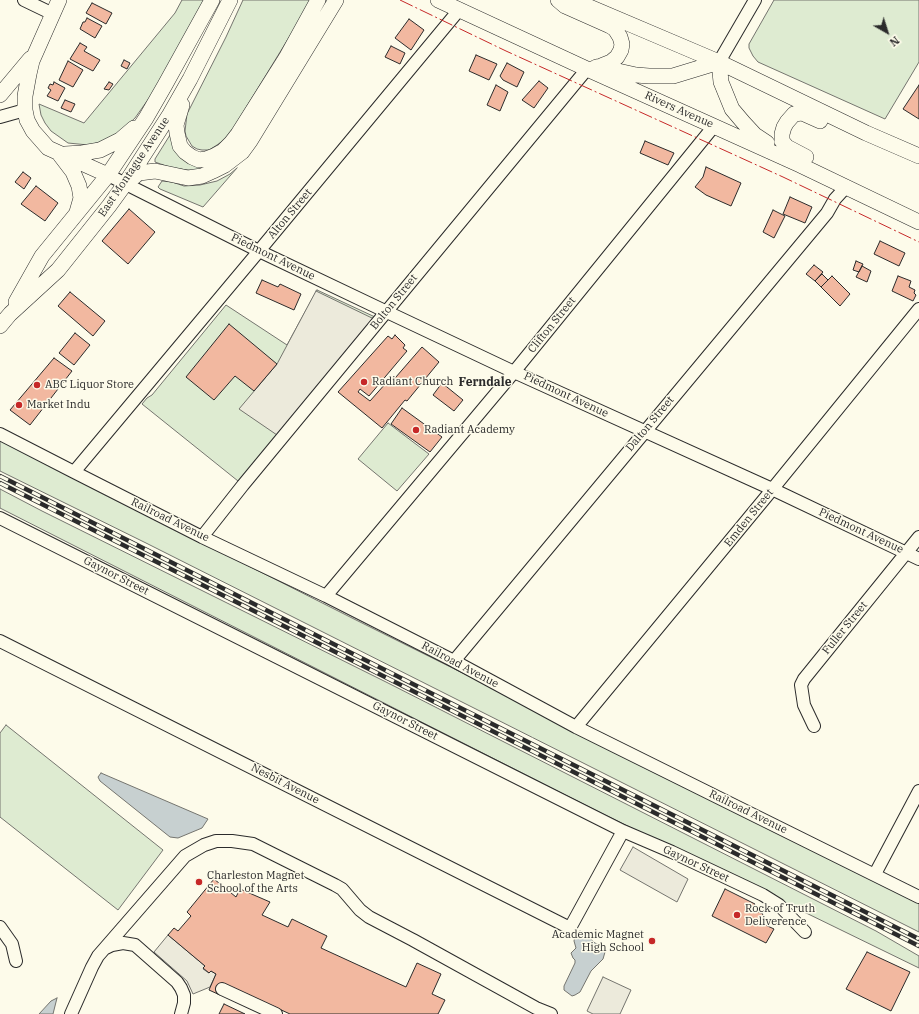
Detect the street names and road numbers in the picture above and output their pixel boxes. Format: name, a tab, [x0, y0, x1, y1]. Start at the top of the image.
street label: Rivers Avenue	[643, 89, 715, 131]
street label: East Montague Avenue	[96, 115, 172, 219]
street label: Alton Street	[265, 186, 315, 242]
street label: Piedmont Avenue	[229, 231, 317, 283]
street label: Bolton Street	[368, 272, 420, 332]
street label: Clifton Street	[525, 294, 579, 356]
street label: Piedmont Avenue	[522, 370, 610, 420]
street label: Dalton Street	[623, 394, 677, 454]
street label: Emden Street	[722, 486, 776, 550]
street label: Railroad Avenue	[129, 495, 211, 545]
street label: Piedmont Avenue	[817, 506, 905, 556]
street label: Gaynor Street	[81, 554, 151, 598]
street label: Fuller Street	[820, 599, 870, 657]
street label: Railroad Avenue	[419, 639, 501, 691]
street label: Gaynor Street	[370, 699, 440, 743]
street label: Nesbit Avenue	[249, 761, 321, 807]
street label: Railroad Avenue	[707, 787, 789, 837]
street label: Gaynor Street	[661, 843, 731, 885]

